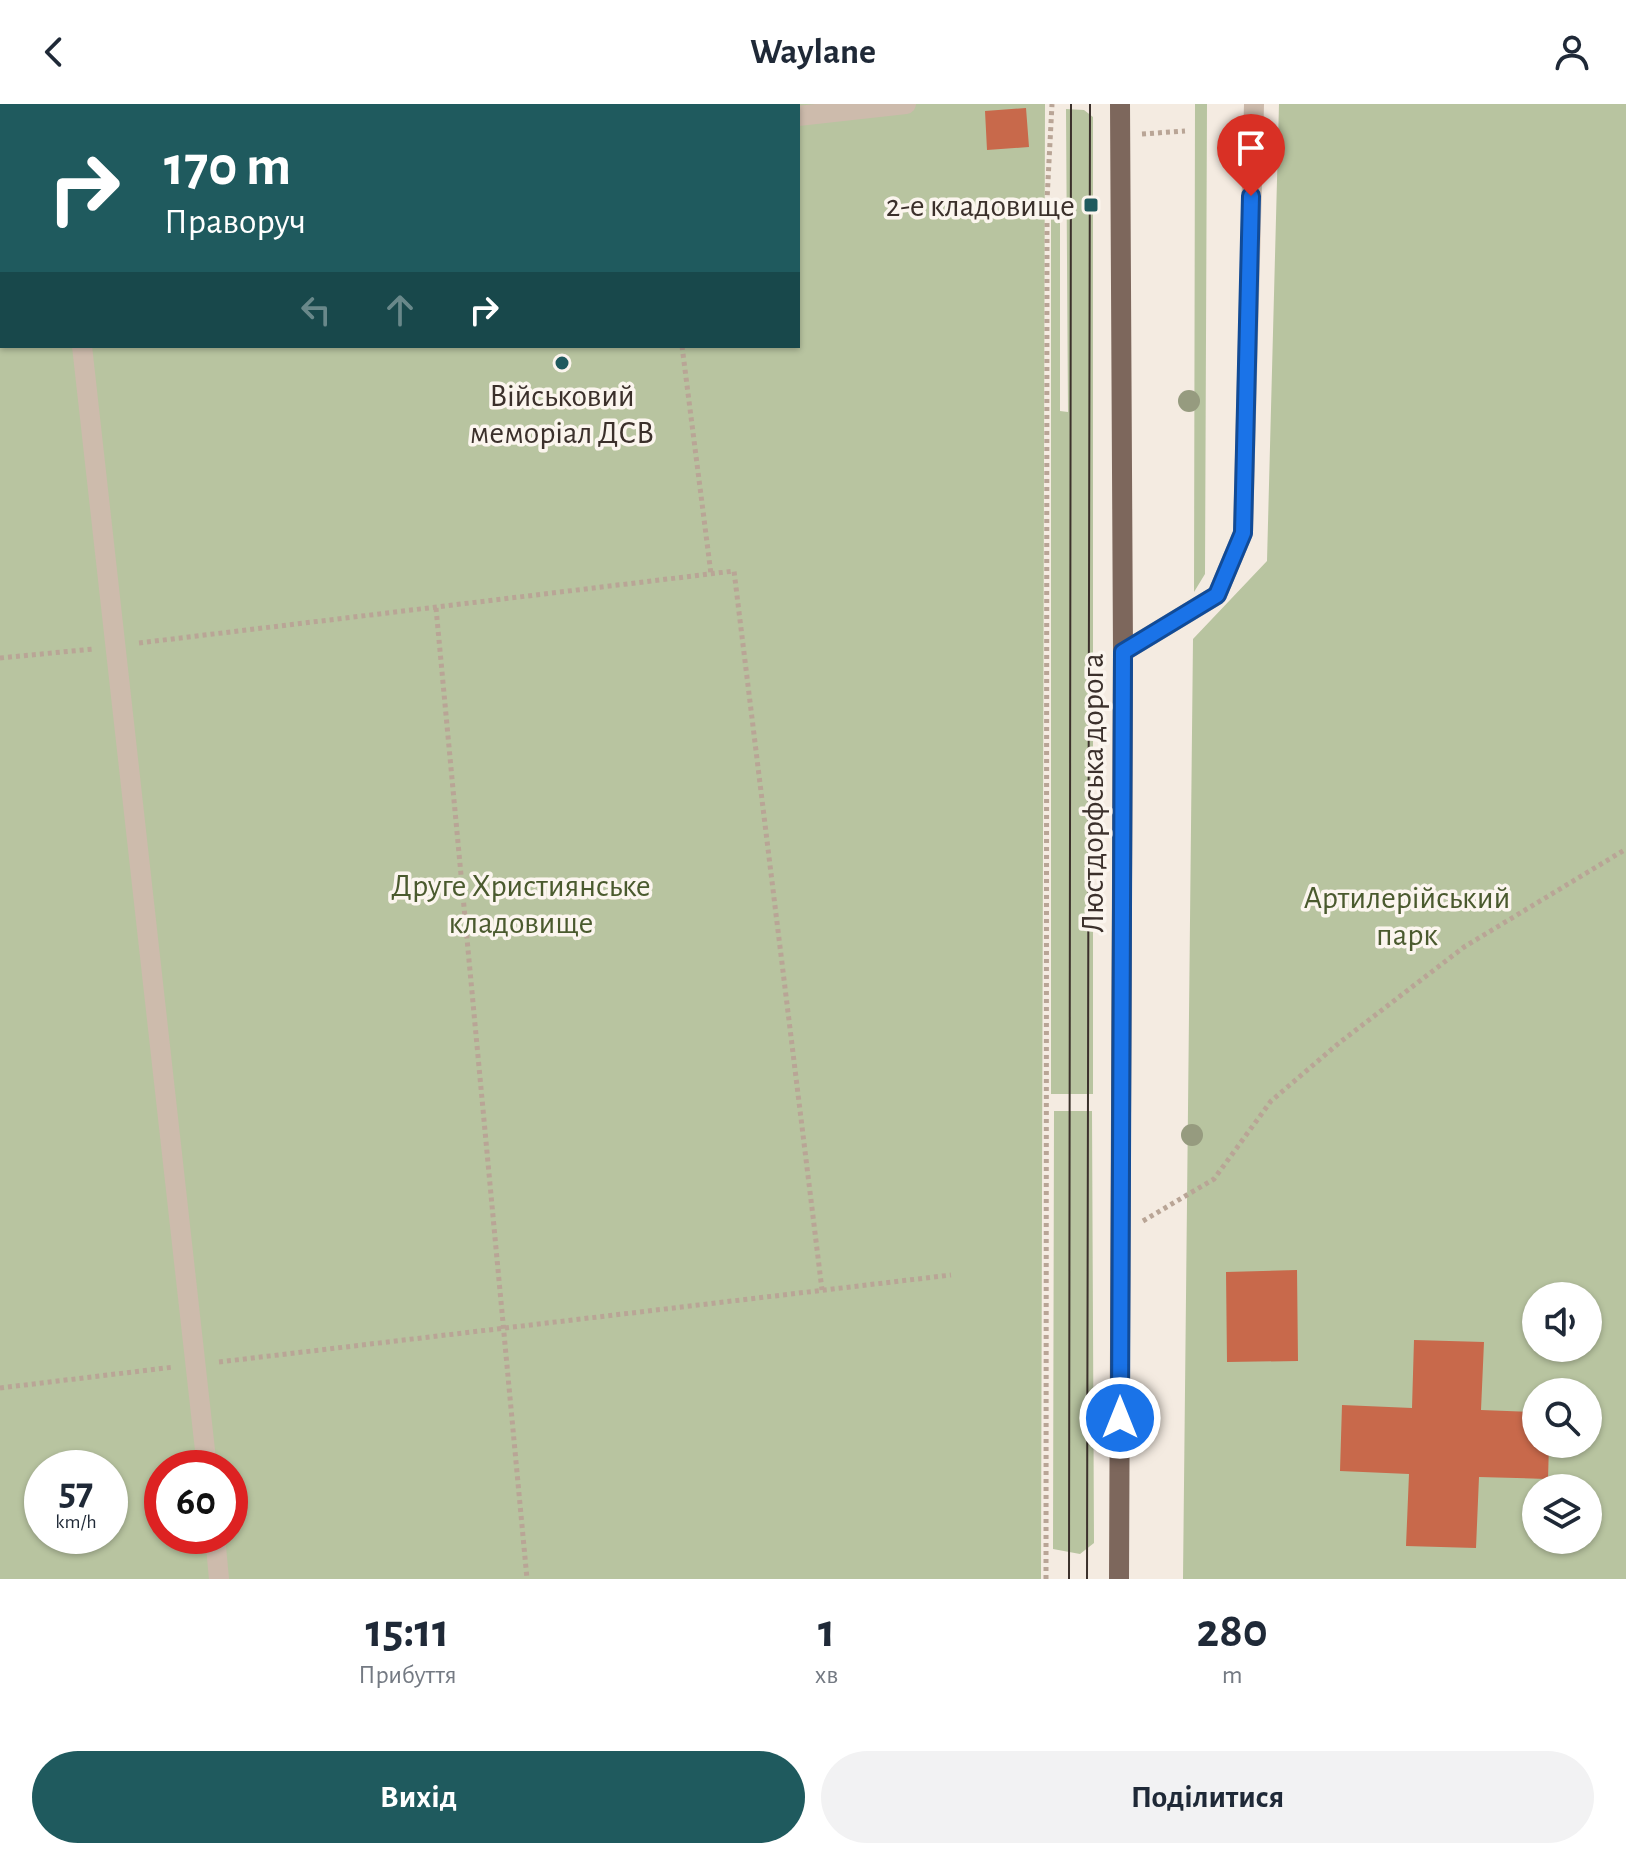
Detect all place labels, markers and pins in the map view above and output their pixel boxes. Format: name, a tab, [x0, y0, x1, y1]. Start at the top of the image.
pin	[1217, 114, 1285, 196]
place label: 2-е кладовище	[886, 190, 1075, 222]
marker: 2-е кладовище	[1082, 196, 1100, 214]
marker: Військовий меморіал ДСВ	[553, 354, 571, 372]
place label: Військовий меморіал ДСВ	[470, 380, 654, 449]

